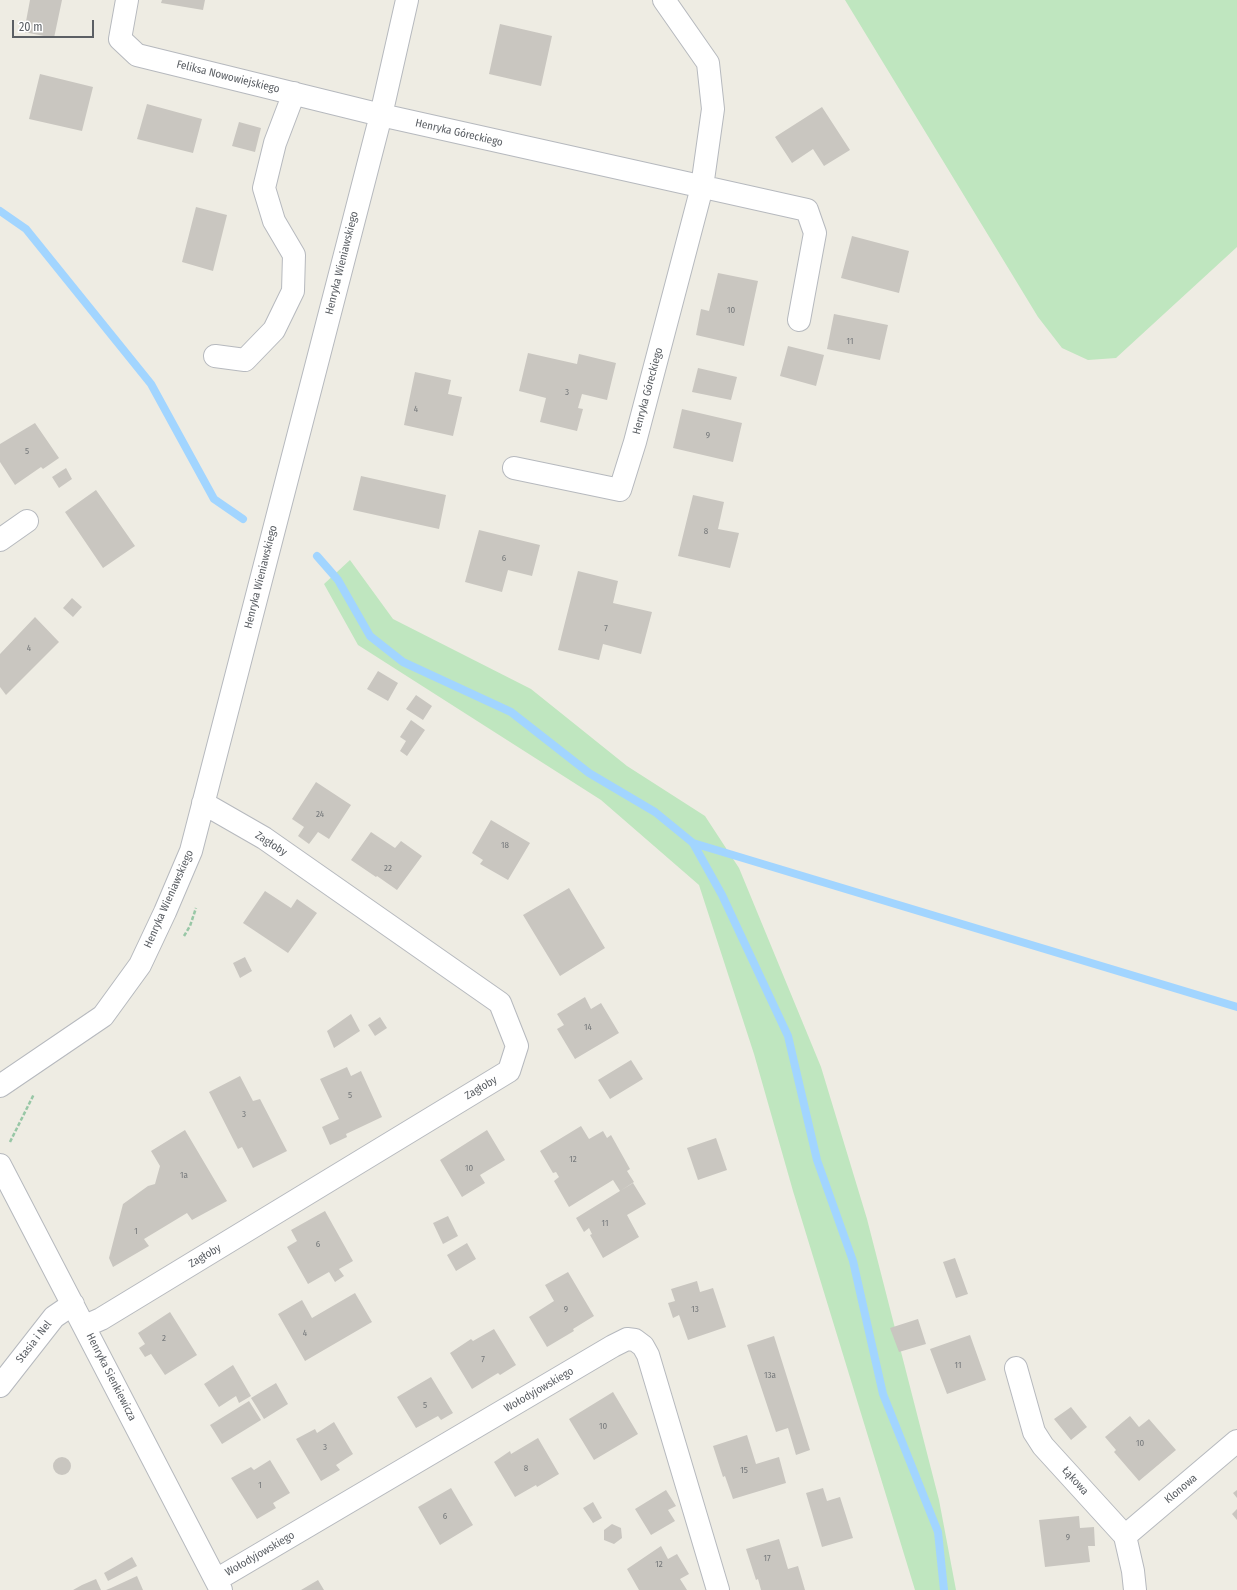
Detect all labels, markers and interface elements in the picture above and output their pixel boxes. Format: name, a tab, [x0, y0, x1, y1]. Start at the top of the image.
scale bar	[14, 12, 96, 38]
text: 20 m	[19, 20, 43, 34]
street label: Feliksa Nowowiejskiego	[175, 58, 281, 96]
street label: Henryka Góreckiego	[414, 117, 504, 149]
street label: Henryka Wieniawskiego	[323, 210, 361, 316]
house number: 10	[727, 305, 735, 315]
house number: 11	[847, 336, 853, 346]
street label: Henryka Góreckiego	[630, 346, 666, 436]
house number: 3	[565, 387, 569, 397]
house number: 4	[414, 404, 418, 414]
house number: 9	[706, 430, 710, 440]
house number: 5	[25, 446, 29, 456]
street label: Henryka Wieniawskiego	[242, 524, 280, 630]
house number: 8	[704, 526, 708, 536]
house number: 6	[502, 553, 506, 563]
house number: 7	[604, 623, 608, 633]
house number: 4	[27, 643, 31, 653]
house number: 24	[316, 809, 324, 819]
street label: Zagłoby	[253, 829, 289, 859]
house number: 18	[501, 840, 509, 850]
street label: Henryka Wieniawskiego	[141, 848, 197, 950]
house number: 22	[384, 863, 392, 873]
house number: 14	[584, 1022, 592, 1032]
street label: Zagłoby	[463, 1073, 499, 1103]
house number: 5	[348, 1090, 352, 1100]
house number: 3	[242, 1109, 246, 1119]
house number: 12	[569, 1154, 577, 1164]
house number: 10	[465, 1163, 473, 1173]
house number: 1a	[180, 1170, 188, 1180]
house number: 11	[602, 1218, 608, 1228]
house number: 1	[134, 1226, 138, 1236]
house number: 6	[316, 1239, 320, 1249]
street label: Zagłoby	[187, 1241, 223, 1271]
house number: 9	[564, 1304, 568, 1314]
house number: 13	[691, 1304, 699, 1314]
street label: Stasia i Nel	[13, 1318, 55, 1366]
house number: 4	[303, 1328, 307, 1338]
street label: Henryka Sienkiewicza	[83, 1331, 139, 1423]
house number: 2	[162, 1333, 166, 1343]
house number: 7	[481, 1354, 485, 1364]
house number: 11	[955, 1360, 961, 1370]
street label: Wołodyjowskiego	[502, 1365, 576, 1415]
house number: 13a	[764, 1370, 776, 1380]
house number: 5	[423, 1400, 427, 1410]
house number: 10	[599, 1421, 607, 1431]
house number: 10	[1136, 1438, 1144, 1448]
house number: 3	[323, 1442, 327, 1452]
house number: 8	[524, 1463, 528, 1473]
street label: Łąkowa	[1059, 1464, 1091, 1498]
house number: 15	[740, 1465, 748, 1475]
street label: Klonowa	[1162, 1472, 1200, 1506]
house number: 1	[258, 1480, 262, 1490]
house number: 6	[443, 1511, 447, 1521]
street label: Wołodyjowskiego	[223, 1529, 297, 1579]
house number: 9	[1066, 1532, 1070, 1542]
house number: 17	[763, 1553, 771, 1563]
house number: 12	[655, 1559, 663, 1569]

